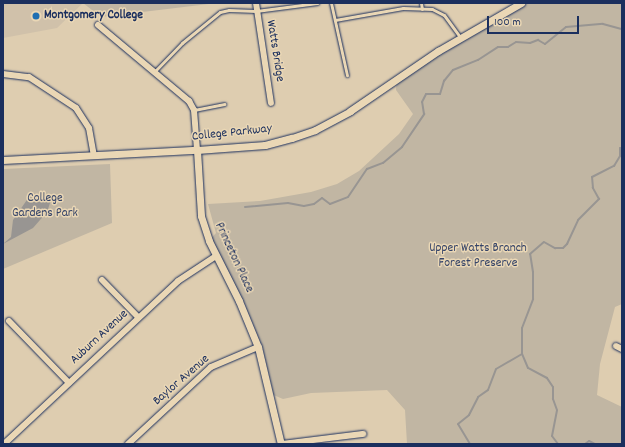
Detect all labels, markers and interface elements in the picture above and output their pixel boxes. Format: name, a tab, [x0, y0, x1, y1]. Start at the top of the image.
place label: Montgomery College	[44, 8, 143, 24]
scale bar	[489, 8, 581, 34]
marker: Montgomery College	[31, 11, 41, 21]
text: 100 m	[494, 14, 521, 31]
street label: Watts Bridge	[261, 19, 287, 83]
street label: College Parkway	[191, 122, 273, 146]
park label: College Gardens Park	[12, 192, 78, 223]
street label: Princeton Place	[210, 220, 256, 296]
park label: Upper Watts Branch Forest Preserve	[429, 242, 527, 273]
street label: Auburn Avenue	[68, 307, 132, 369]
street label: Baylor Avenue	[151, 352, 213, 410]

